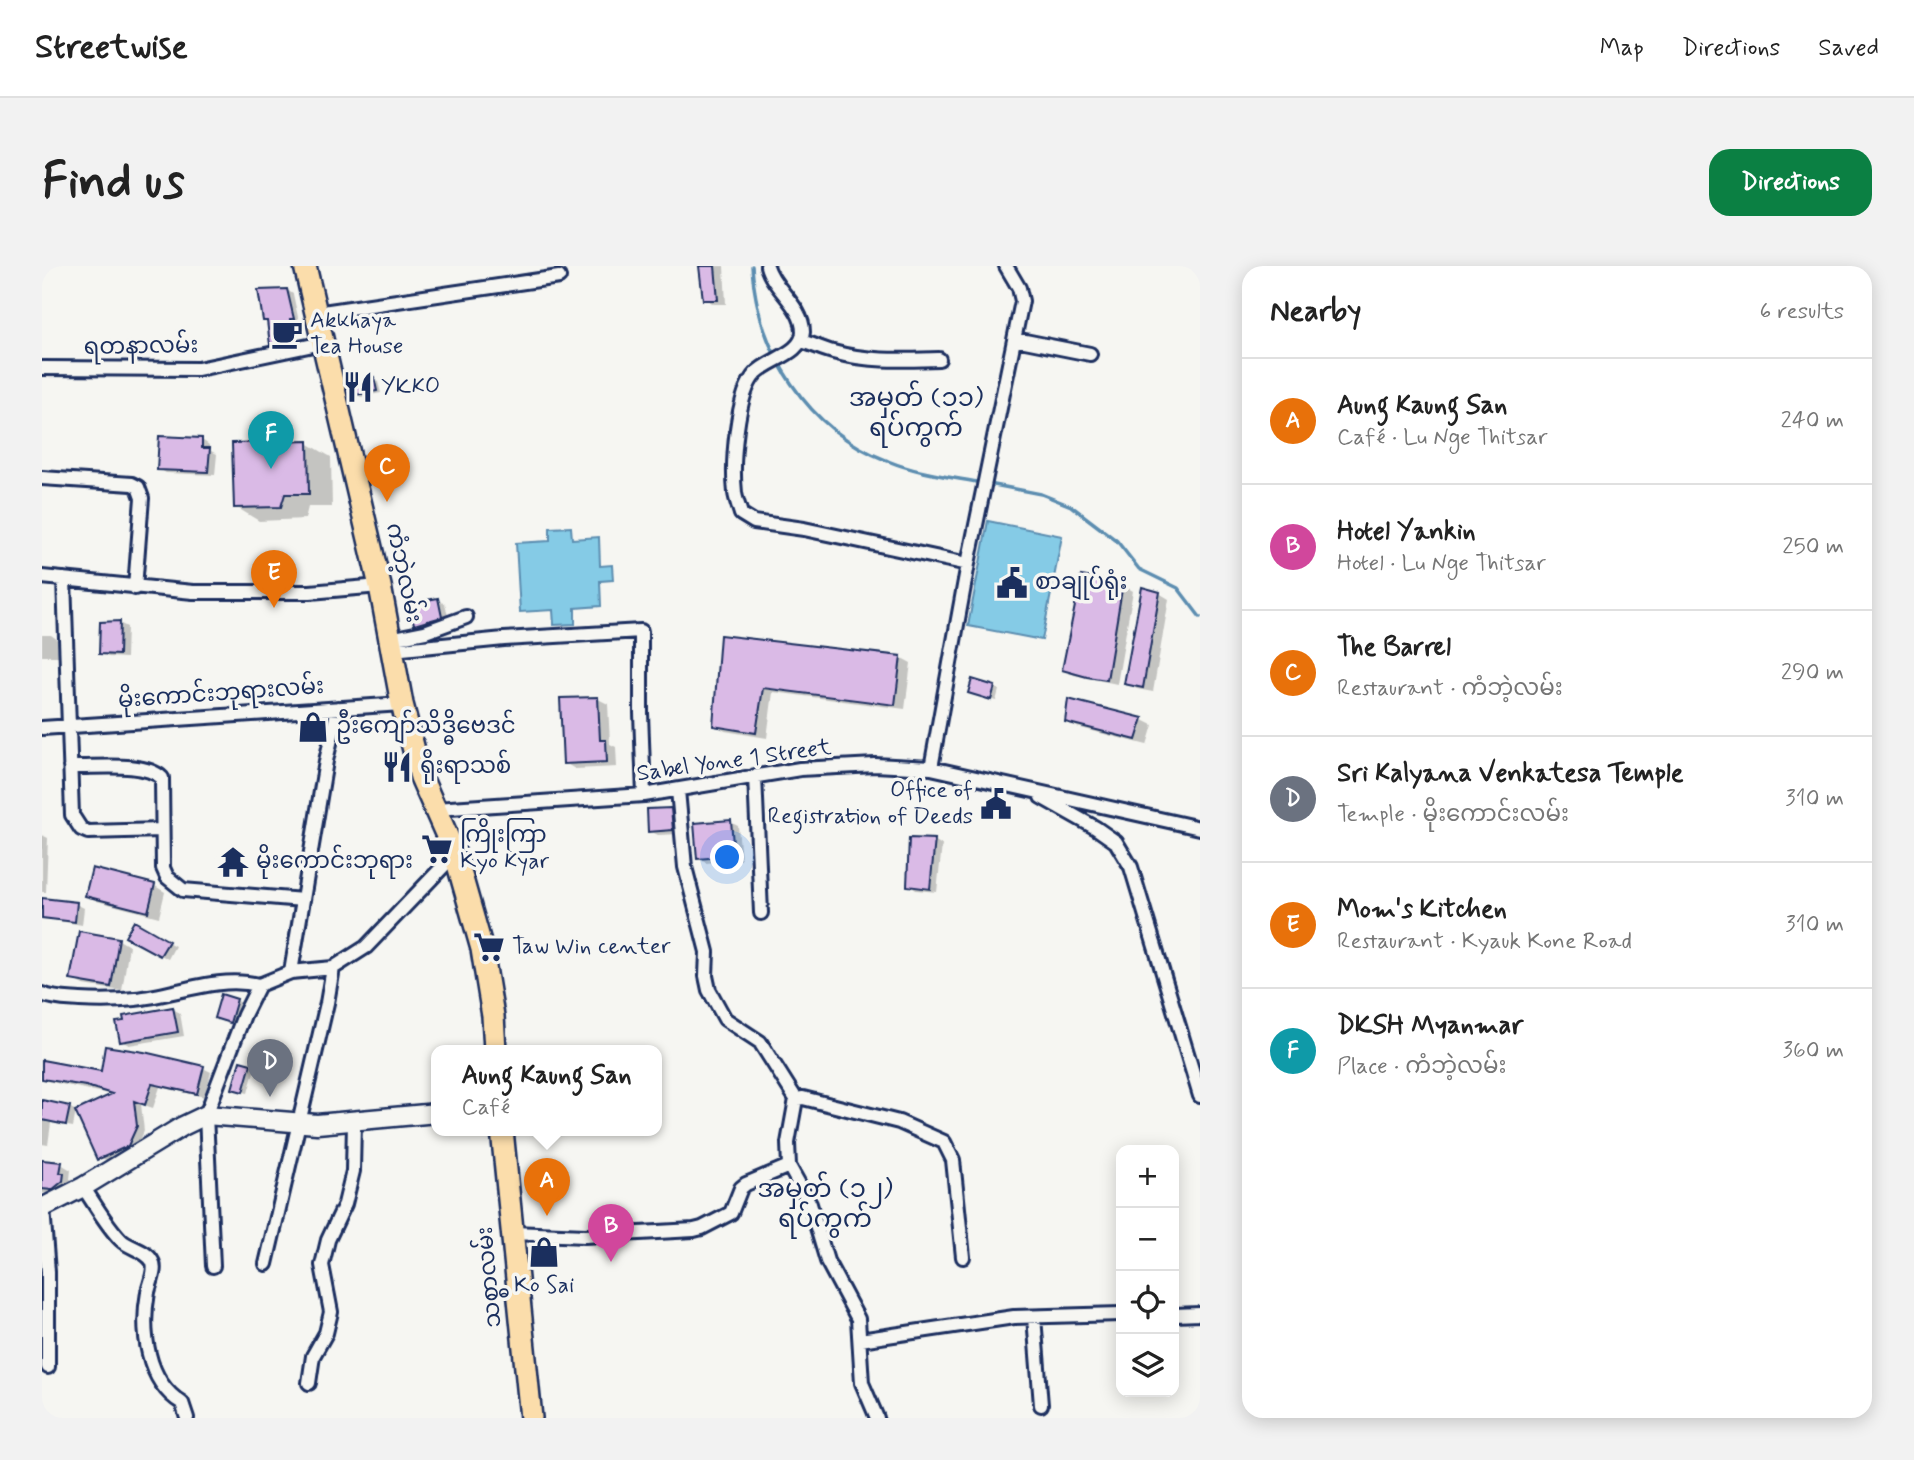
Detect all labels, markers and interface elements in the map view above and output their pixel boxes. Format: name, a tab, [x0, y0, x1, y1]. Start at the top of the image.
text: Streetwise	[35, 26, 188, 70]
text: Map	[1600, 33, 1644, 64]
text: Directions	[1682, 33, 1780, 64]
text: Saved	[1818, 33, 1879, 64]
button: Directions	[1709, 149, 1872, 216]
text: Find us	[42, 150, 185, 215]
text: Nearby	[1270, 292, 1361, 331]
text: 6 results	[1760, 297, 1844, 327]
place label: Akkhaya Tea House	[310, 306, 403, 362]
cafe icon: Akkhaya Tea House	[270, 317, 304, 351]
street label: ရတနာလမ်း	[83, 328, 199, 365]
restaurant icon: YKKO	[341, 370, 375, 404]
place label: YKKO	[381, 372, 440, 402]
district label: အမှတ် (၁၁) ရပ်ကွက်	[849, 380, 983, 448]
text: Aung Kaung San	[1337, 389, 1507, 423]
text: A	[1285, 406, 1301, 436]
text: 240 m	[1780, 406, 1844, 436]
pin: F	[248, 411, 294, 469]
text: Café · Lu Nge Thitsar	[1337, 423, 1548, 453]
pin: C	[364, 444, 410, 502]
text: Hotel Yankin	[1337, 515, 1476, 549]
street label: ကံဘဲ့လမ်း	[378, 520, 431, 626]
text: B	[1286, 532, 1300, 562]
text: 250 m	[1782, 532, 1844, 562]
text: Hotel · Lu Nge Thitsar	[1337, 549, 1546, 579]
pin: E	[251, 550, 297, 608]
place label: စာချုပ်ရုံး	[1035, 565, 1128, 600]
public building icon: စာချုပ်ရုံး	[995, 566, 1029, 600]
text: The Barrel	[1337, 631, 1451, 665]
text: C	[1285, 658, 1301, 688]
text: 290 m	[1781, 658, 1844, 688]
street label: မိုးကောင်းဘုရားလမ်း	[117, 669, 325, 718]
text: Restaurant · ကံဘဲ့လမ်း	[1337, 674, 1563, 704]
place label: ဦးကျော်သိဒ္ဓိဗေဒင်	[336, 709, 516, 745]
shop icon: ဦးကျော်သိဒ္ဓိဗေဒင်	[296, 710, 330, 744]
street label: Sabel Yone 1 Street	[635, 732, 834, 789]
place label: ရိုးရာသစ်	[420, 749, 511, 784]
restaurant icon: ရိုးရာသစ်	[380, 750, 414, 784]
text: Sri Kalyana Venkatesa Temple	[1337, 757, 1684, 791]
place label: Office of Registration of Deeds	[768, 776, 973, 834]
text: D	[1285, 784, 1301, 814]
text: 310 m	[1785, 784, 1844, 814]
public building icon: Office of Registration of Deeds	[979, 787, 1013, 821]
text: Temple · မိုးကောင်းလမ်း	[1337, 800, 1569, 830]
place label: ကြိုးကြာ Kyo Kyar	[460, 818, 549, 877]
supermarket icon: ကြိုးကြာ Kyo Kyar	[420, 832, 454, 866]
your location	[710, 840, 744, 874]
place label: မိုးကောင်းဘုရား	[256, 844, 413, 879]
temple icon: မိုးကောင်းဘုရား	[216, 845, 250, 879]
text: Mom's Kitchen	[1337, 893, 1507, 927]
text: E	[1286, 910, 1300, 940]
text: 310 m	[1785, 910, 1844, 940]
text: Restaurant · Kyauk Kone Road	[1337, 927, 1632, 957]
supermarket icon: Taw Win center	[472, 930, 506, 964]
place label: Taw Win center	[512, 932, 671, 962]
text: DKSH Myanmar	[1337, 1009, 1523, 1043]
text: F	[1287, 1036, 1299, 1066]
text: 360 m	[1783, 1036, 1844, 1066]
pin: D	[247, 1039, 293, 1097]
popup	[431, 1045, 662, 1136]
text: Place · ကံဘဲ့လမ်း	[1337, 1052, 1506, 1082]
text: Aung Kaung San	[461, 1059, 632, 1093]
text: Café	[461, 1093, 510, 1123]
map controls	[1116, 1145, 1179, 1397]
button: +	[1116, 1145, 1179, 1208]
pin: A	[524, 1158, 570, 1216]
district label: အမှတ် (၁၂) ရပ်ကွက်	[757, 1171, 893, 1239]
pin: B	[588, 1204, 634, 1262]
button: −	[1116, 1208, 1179, 1271]
street label: သစ္စာလမ်း	[468, 1225, 512, 1329]
shop icon: Ko Sai	[527, 1235, 561, 1269]
place label: Ko Sai	[514, 1271, 574, 1301]
button: locate	[1116, 1271, 1179, 1334]
button: layers	[1116, 1334, 1179, 1397]

